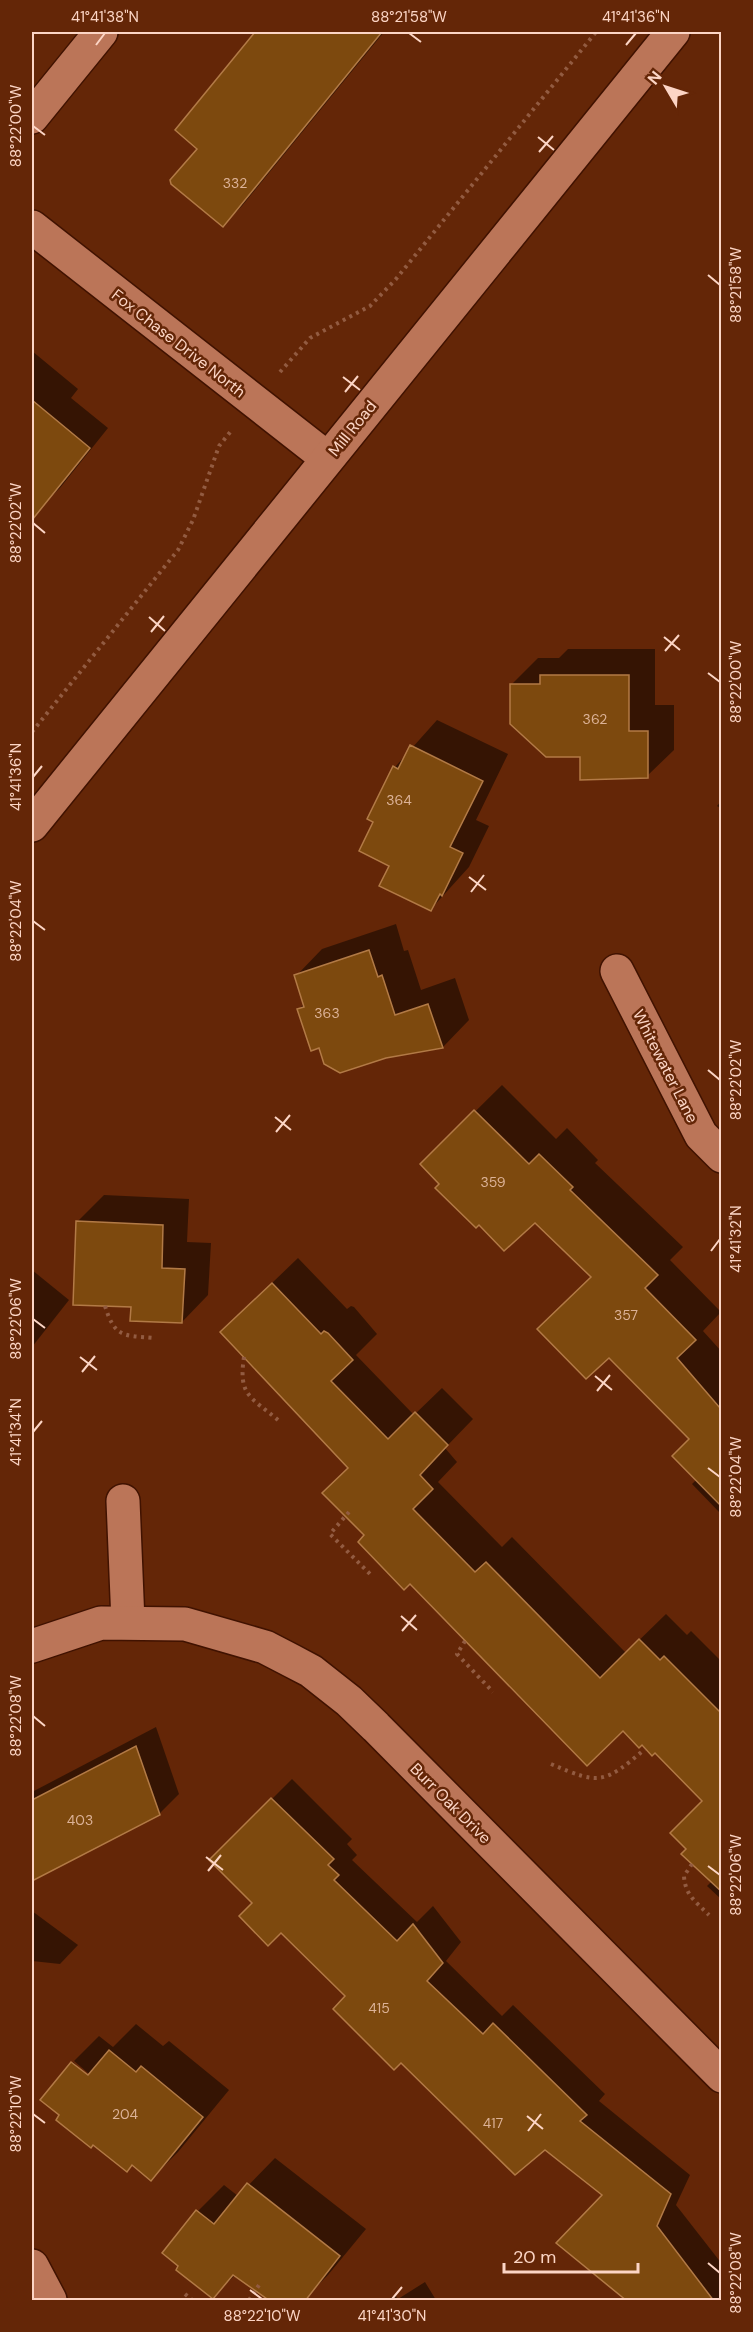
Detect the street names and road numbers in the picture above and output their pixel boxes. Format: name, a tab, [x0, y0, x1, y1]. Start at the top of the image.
street label: Fox Chase Drive North	[107, 285, 250, 402]
street label: Mill Road	[323, 396, 381, 461]
street label: Whitewater Lane	[628, 1006, 703, 1126]
street label: Burr Oak Drive	[406, 1758, 496, 1848]

